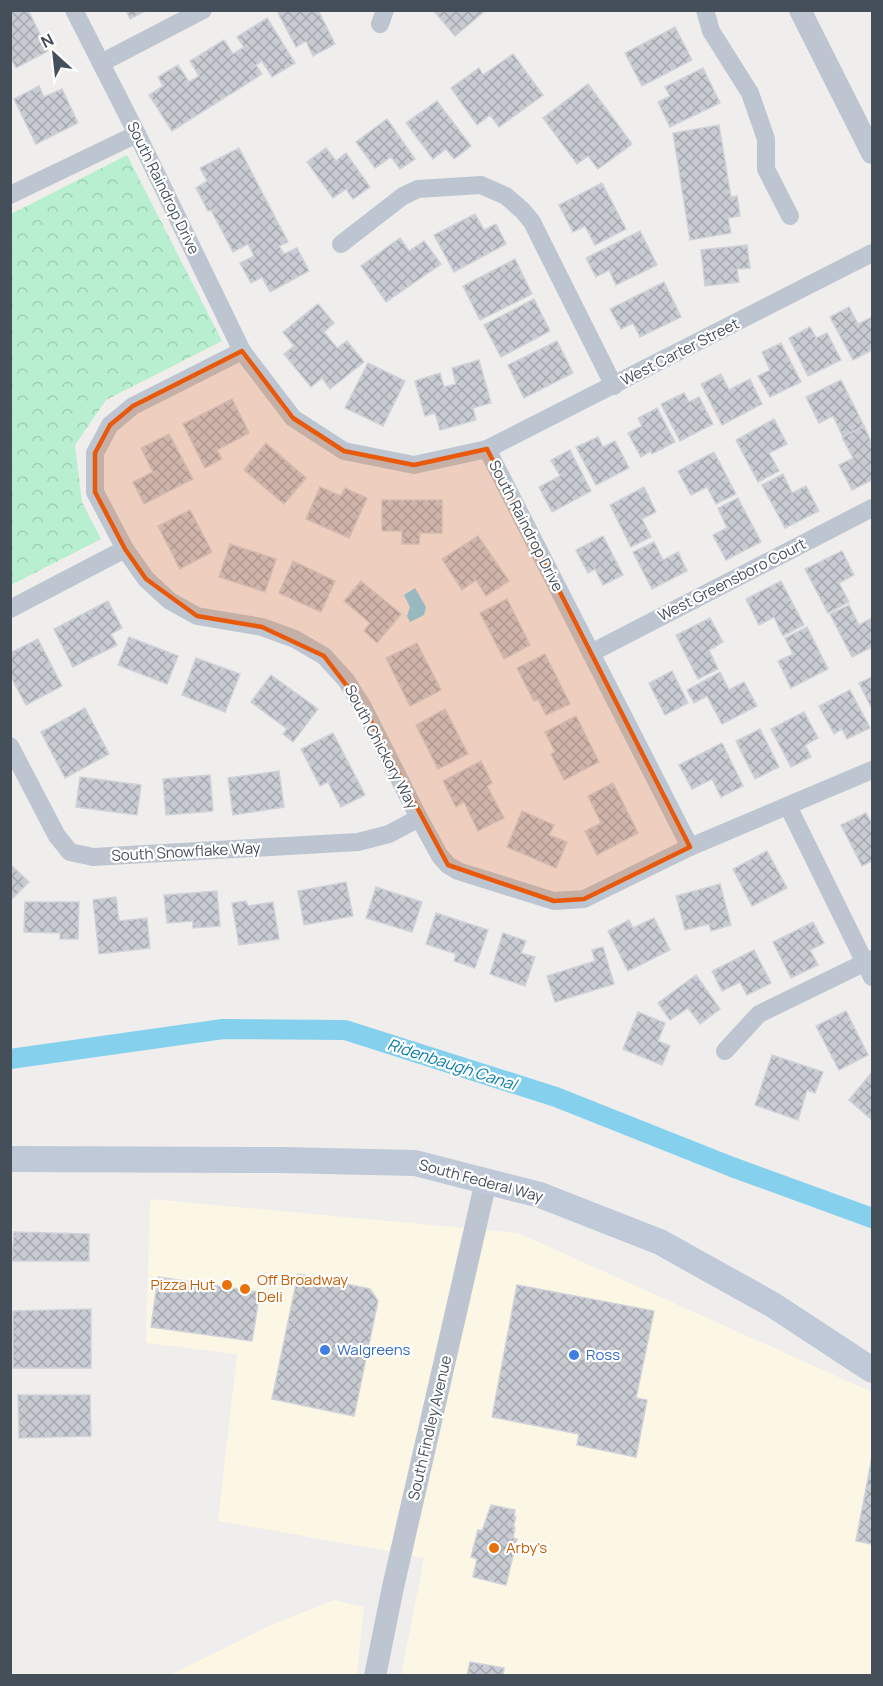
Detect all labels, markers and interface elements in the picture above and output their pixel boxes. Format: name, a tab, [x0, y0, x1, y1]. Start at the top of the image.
north arrow	[24, 24, 84, 84]
text: N	[37, 28, 57, 53]
street label: South Raindrop Drive	[122, 118, 205, 258]
street label: West Carter Street	[617, 313, 743, 390]
street label: South Raindrop Drive	[484, 456, 569, 595]
street label: West Greensboro Court	[654, 533, 809, 626]
street label: South Chickory Way	[340, 681, 423, 813]
street label: South Snowflake Way	[111, 837, 261, 866]
water label: Ridenbaugh Canal	[385, 1033, 521, 1096]
street label: South Federal Way	[417, 1154, 546, 1207]
place label: Off Broadway Deli	[257, 1269, 348, 1307]
place label: Pizza Hut	[150, 1274, 215, 1295]
marker: Pizza Hut	[220, 1278, 234, 1292]
marker: Off Broadway Deli	[238, 1282, 252, 1296]
place label: Walgreens	[337, 1339, 411, 1360]
marker: Walgreens	[318, 1343, 332, 1357]
place label: Ross	[586, 1344, 620, 1365]
marker: Ross	[567, 1348, 581, 1362]
street label: South Findley Avenue	[403, 1353, 456, 1502]
place label: Arby's	[506, 1537, 547, 1558]
marker: Arby's	[487, 1541, 501, 1555]

